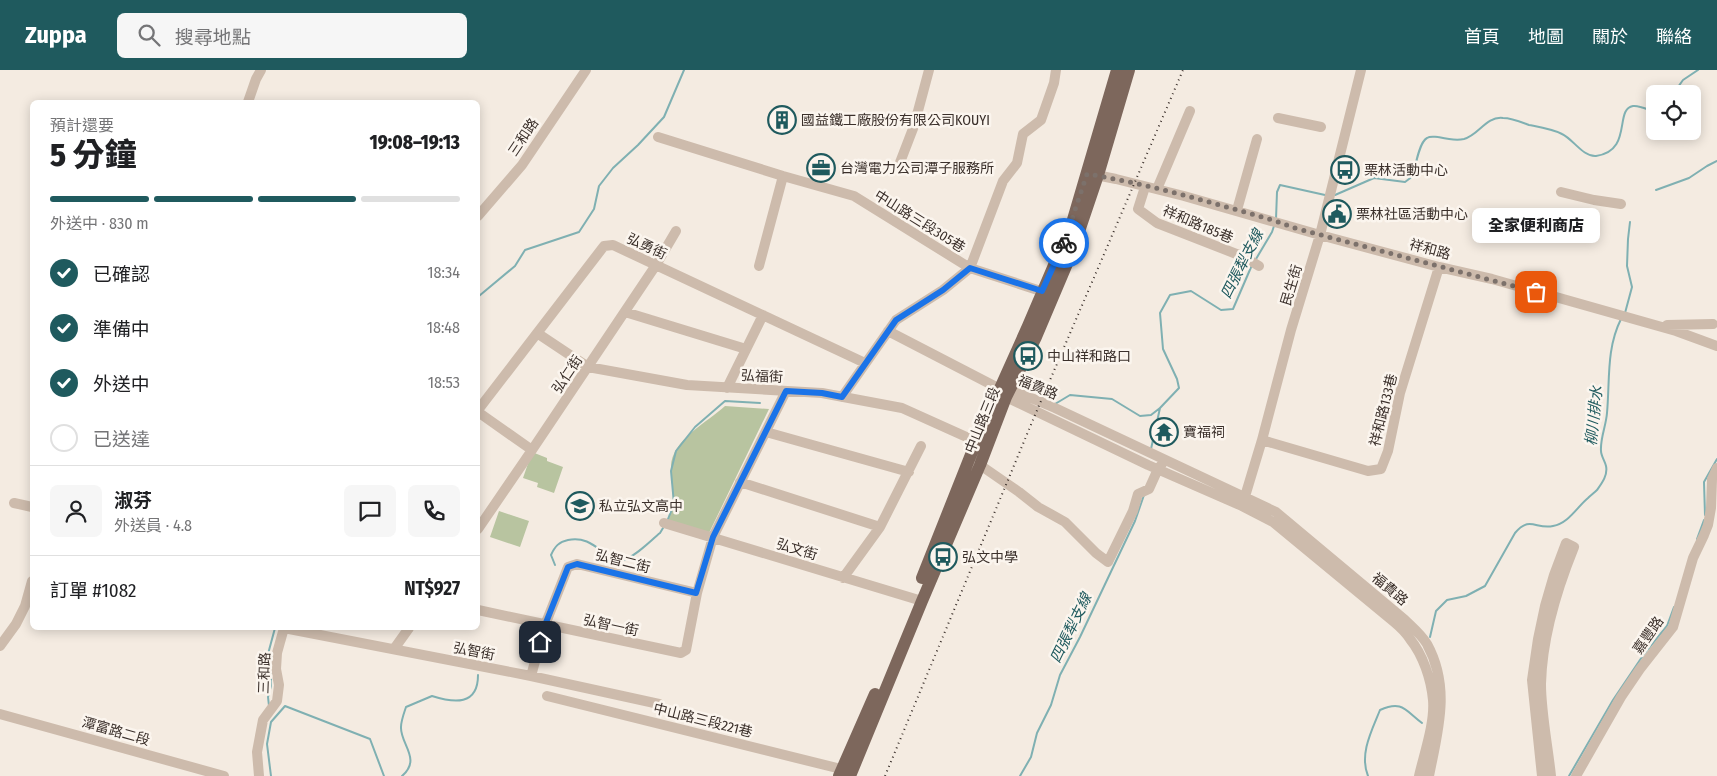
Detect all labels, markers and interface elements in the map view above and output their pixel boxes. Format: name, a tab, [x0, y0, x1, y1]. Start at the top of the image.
search box	[117, 13, 467, 58]
text: Zuppa	[25, 21, 87, 49]
icon: search	[135, 21, 163, 49]
text: 搜尋地點	[175, 26, 251, 49]
text: 首頁	[1464, 26, 1500, 48]
text: 地圖	[1528, 26, 1564, 48]
text: 關於	[1592, 26, 1628, 48]
text: 聯絡	[1656, 26, 1692, 48]
map controls	[1646, 85, 1701, 140]
button: locate	[1646, 85, 1701, 140]
building icon: 國益鐵工廠股份有限公司KOUYI	[767, 105, 797, 135]
place label: 國益鐵工廠股份有限公司KOUYI	[801, 112, 990, 129]
street label: 三和路	[505, 115, 542, 159]
text: 預計還要	[50, 116, 114, 135]
text: 19:08–19:13	[370, 131, 460, 154]
text: 5 分鐘	[50, 136, 136, 174]
office icon: 台灣電力公司潭子服務所	[806, 153, 836, 183]
bus stop icon: 栗林活動中心	[1330, 155, 1360, 185]
place label: 台灣電力公司潭子服務所	[840, 160, 994, 177]
place label: 栗林活動中心	[1364, 162, 1448, 179]
street label: 中山路三段305巷	[871, 187, 968, 256]
public building icon: 栗林社區活動中心	[1322, 199, 1352, 229]
street label: 祥和路185巷	[1160, 202, 1236, 247]
place label: 栗林社區活動中心	[1356, 206, 1468, 223]
callout: 全家便利商店	[1472, 207, 1600, 242]
text: 外送中 · 830 m	[50, 214, 149, 233]
text: 全家便利商店	[1488, 216, 1584, 235]
courier	[1039, 218, 1089, 268]
water label: 四張犁支線	[1217, 225, 1268, 302]
icon: bike	[1050, 229, 1078, 257]
street label: 弘勇街	[624, 230, 669, 263]
street label: 祥和路	[1407, 236, 1452, 263]
icon: check	[50, 259, 78, 287]
text: 已確認	[93, 263, 150, 286]
text: 18:34	[427, 263, 460, 282]
street label: 民生街	[1277, 263, 1306, 308]
pin	[1515, 271, 1557, 313]
icon: bag	[1522, 278, 1550, 306]
icon: check	[50, 314, 78, 342]
text: 準備中	[93, 318, 150, 341]
text: 18:48	[427, 318, 460, 337]
bus stop icon: 中山祥和路口	[1013, 341, 1043, 371]
place label: 中山祥和路口	[1047, 348, 1131, 365]
street label: 弘仁街	[549, 352, 586, 396]
street label: 弘福街	[741, 367, 783, 386]
icon: check	[50, 369, 78, 397]
street label: 福貴路	[1015, 372, 1060, 403]
street label: 祥和路133巷	[1366, 372, 1401, 448]
text: 外送中	[93, 373, 150, 396]
text: 18:53	[428, 373, 460, 392]
water label: 柳川排水	[1582, 384, 1606, 447]
street label: 中山路三段	[961, 385, 1003, 456]
temple icon: 寶福祠	[1149, 417, 1179, 447]
place label: 寶福祠	[1183, 424, 1225, 441]
text: 已送達	[93, 428, 150, 451]
button: person	[50, 485, 102, 537]
button: chat	[344, 485, 396, 537]
button: phone	[408, 485, 460, 537]
text: 淑芬	[114, 489, 152, 512]
school or university icon: 私立弘文高中	[565, 491, 595, 521]
place label: 私立弘文高中	[599, 498, 683, 515]
text: 外送員 · 4.8	[114, 516, 192, 535]
street label: 弘文街	[774, 535, 819, 564]
bus stop icon: 弘文中學	[928, 542, 958, 572]
street label: 弘智二街	[594, 546, 652, 577]
place label: 弘文中學	[962, 549, 1018, 566]
street label: 福貴路	[1368, 569, 1411, 609]
text: NT$927	[404, 577, 460, 600]
text: 訂單 #1082	[50, 579, 137, 602]
water label: 四張犁支線	[1046, 589, 1096, 666]
street label: 弘智一街	[582, 611, 640, 640]
street label: 嘉豐路	[1629, 613, 1667, 657]
pin	[519, 621, 561, 663]
icon: home	[526, 628, 554, 656]
street label: 弘智街	[452, 639, 496, 664]
street label: 三和路	[255, 652, 274, 694]
street label: 中山路三段221巷	[652, 700, 754, 741]
street label: 潭富路二段	[80, 714, 152, 749]

